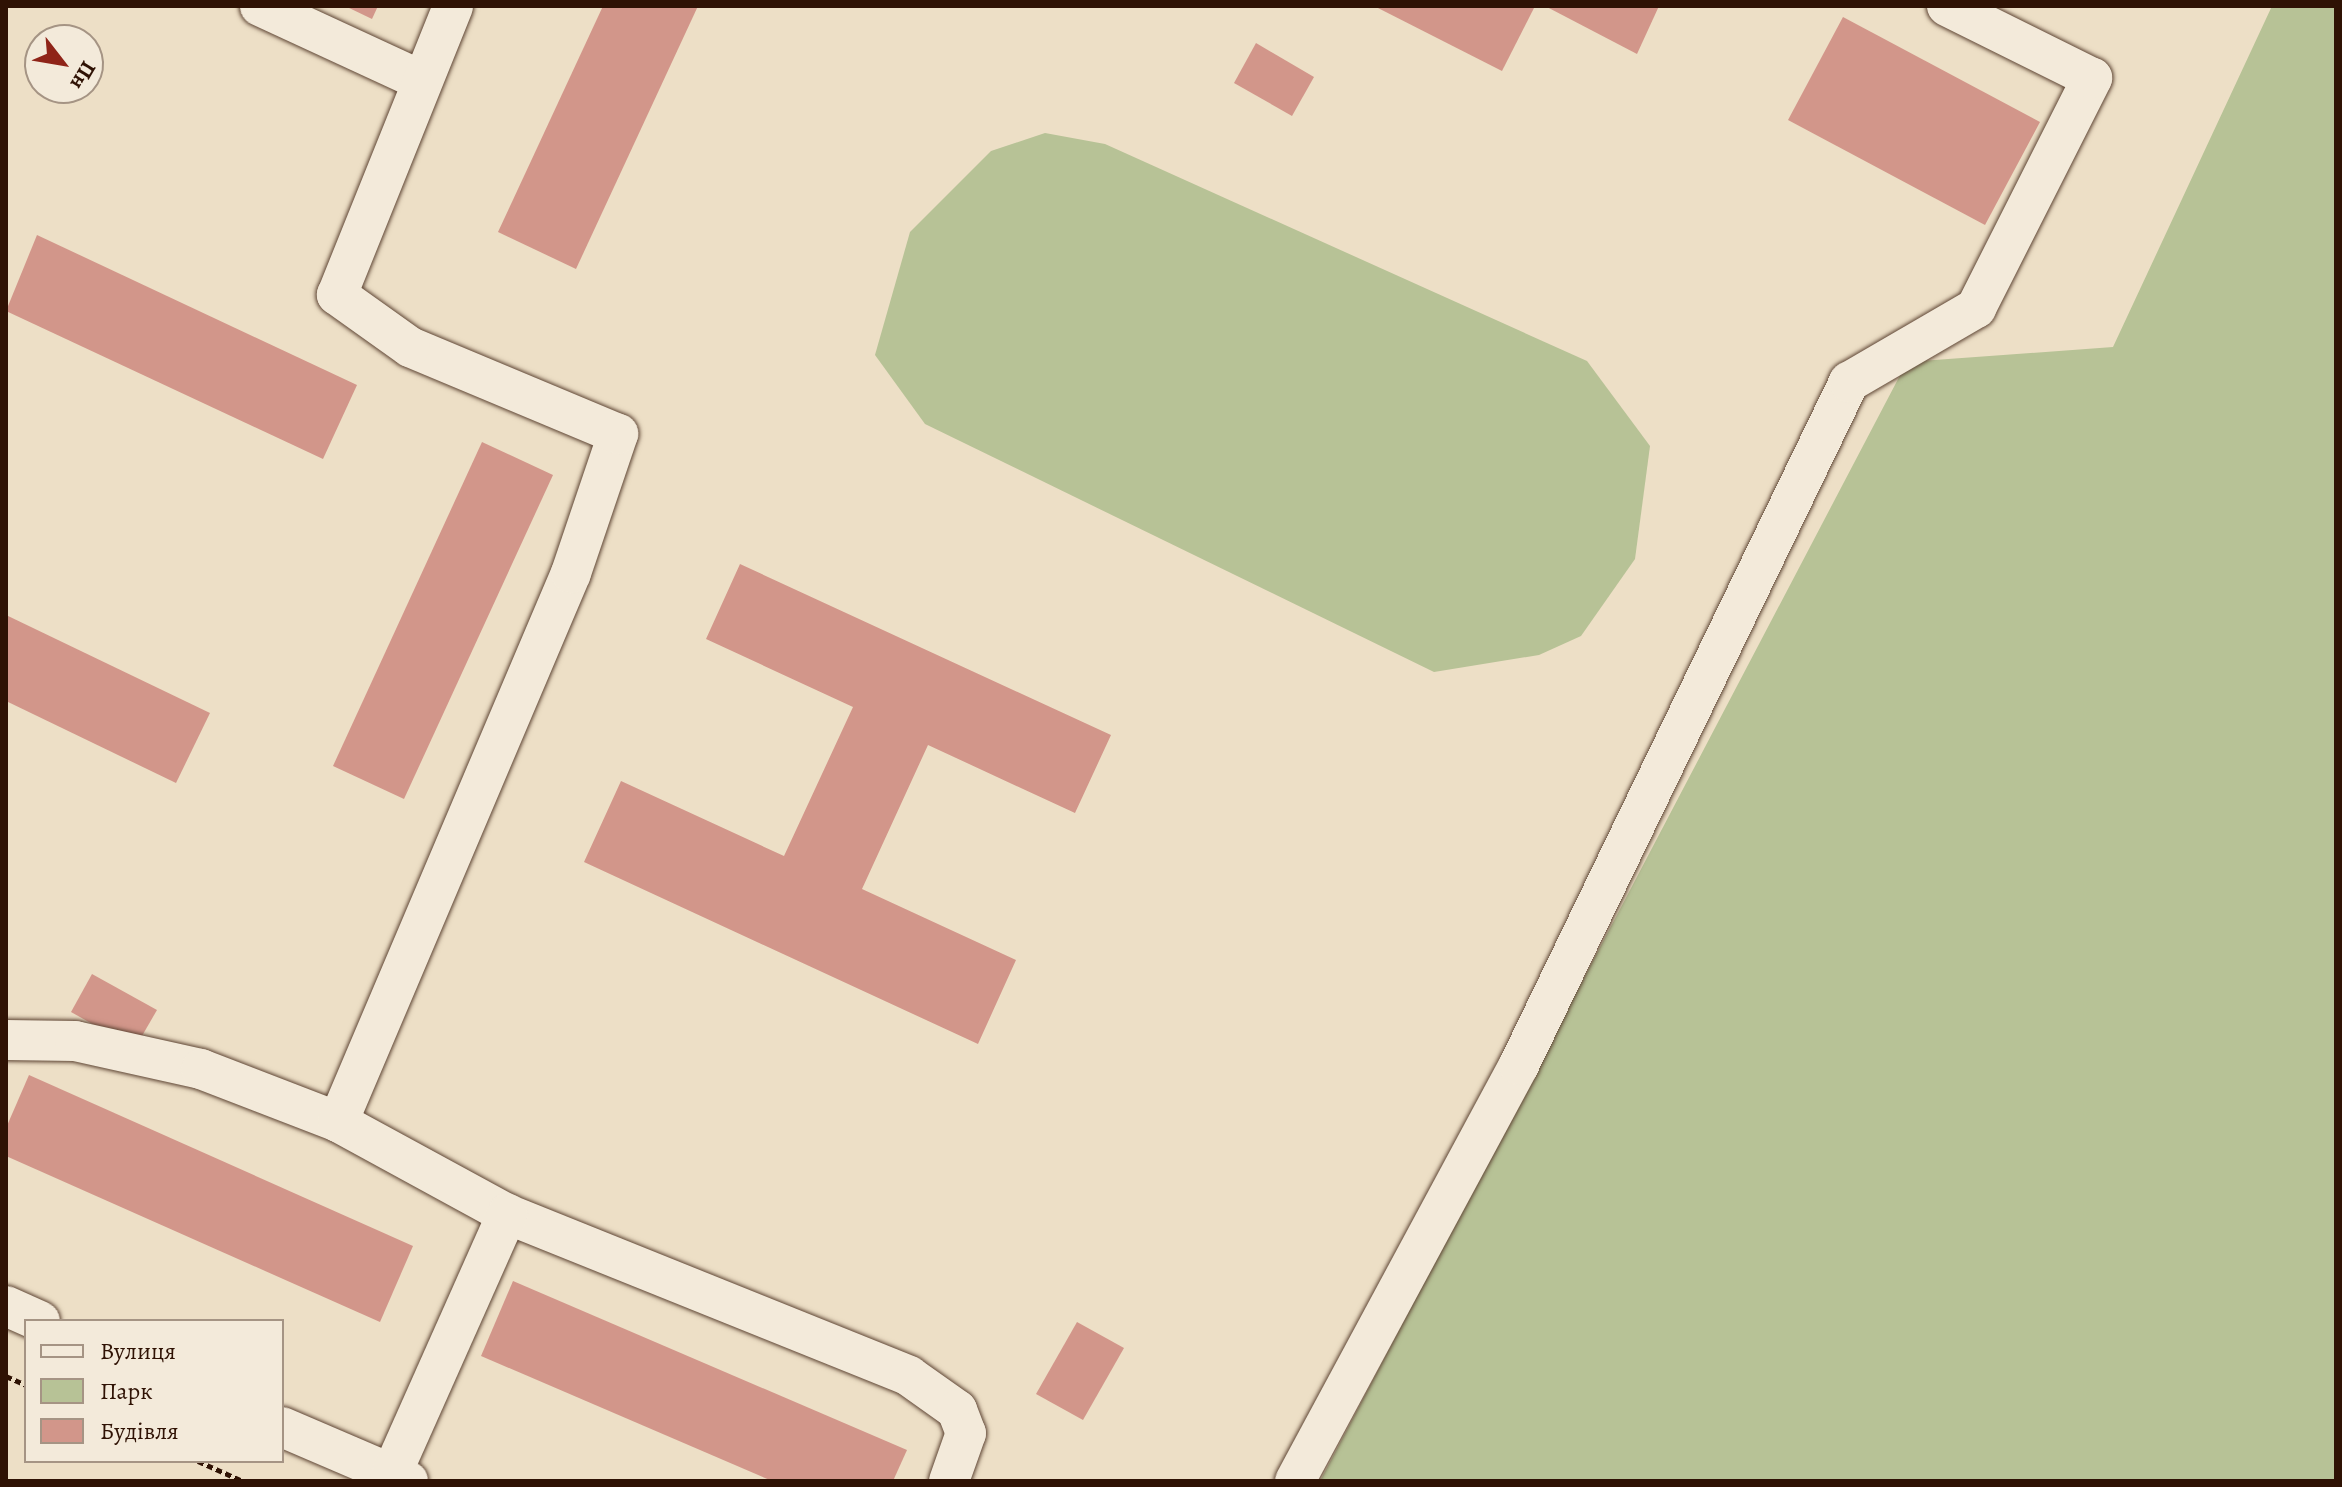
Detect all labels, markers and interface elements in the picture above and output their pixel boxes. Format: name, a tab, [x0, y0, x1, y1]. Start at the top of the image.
north arrow	[24, 24, 104, 104]
text: Пн	[63, 55, 103, 95]
legend	[24, 1319, 284, 1463]
text: Вулиця	[100, 1335, 176, 1367]
text: Парк	[100, 1375, 153, 1407]
text: Будівля	[100, 1415, 179, 1447]

